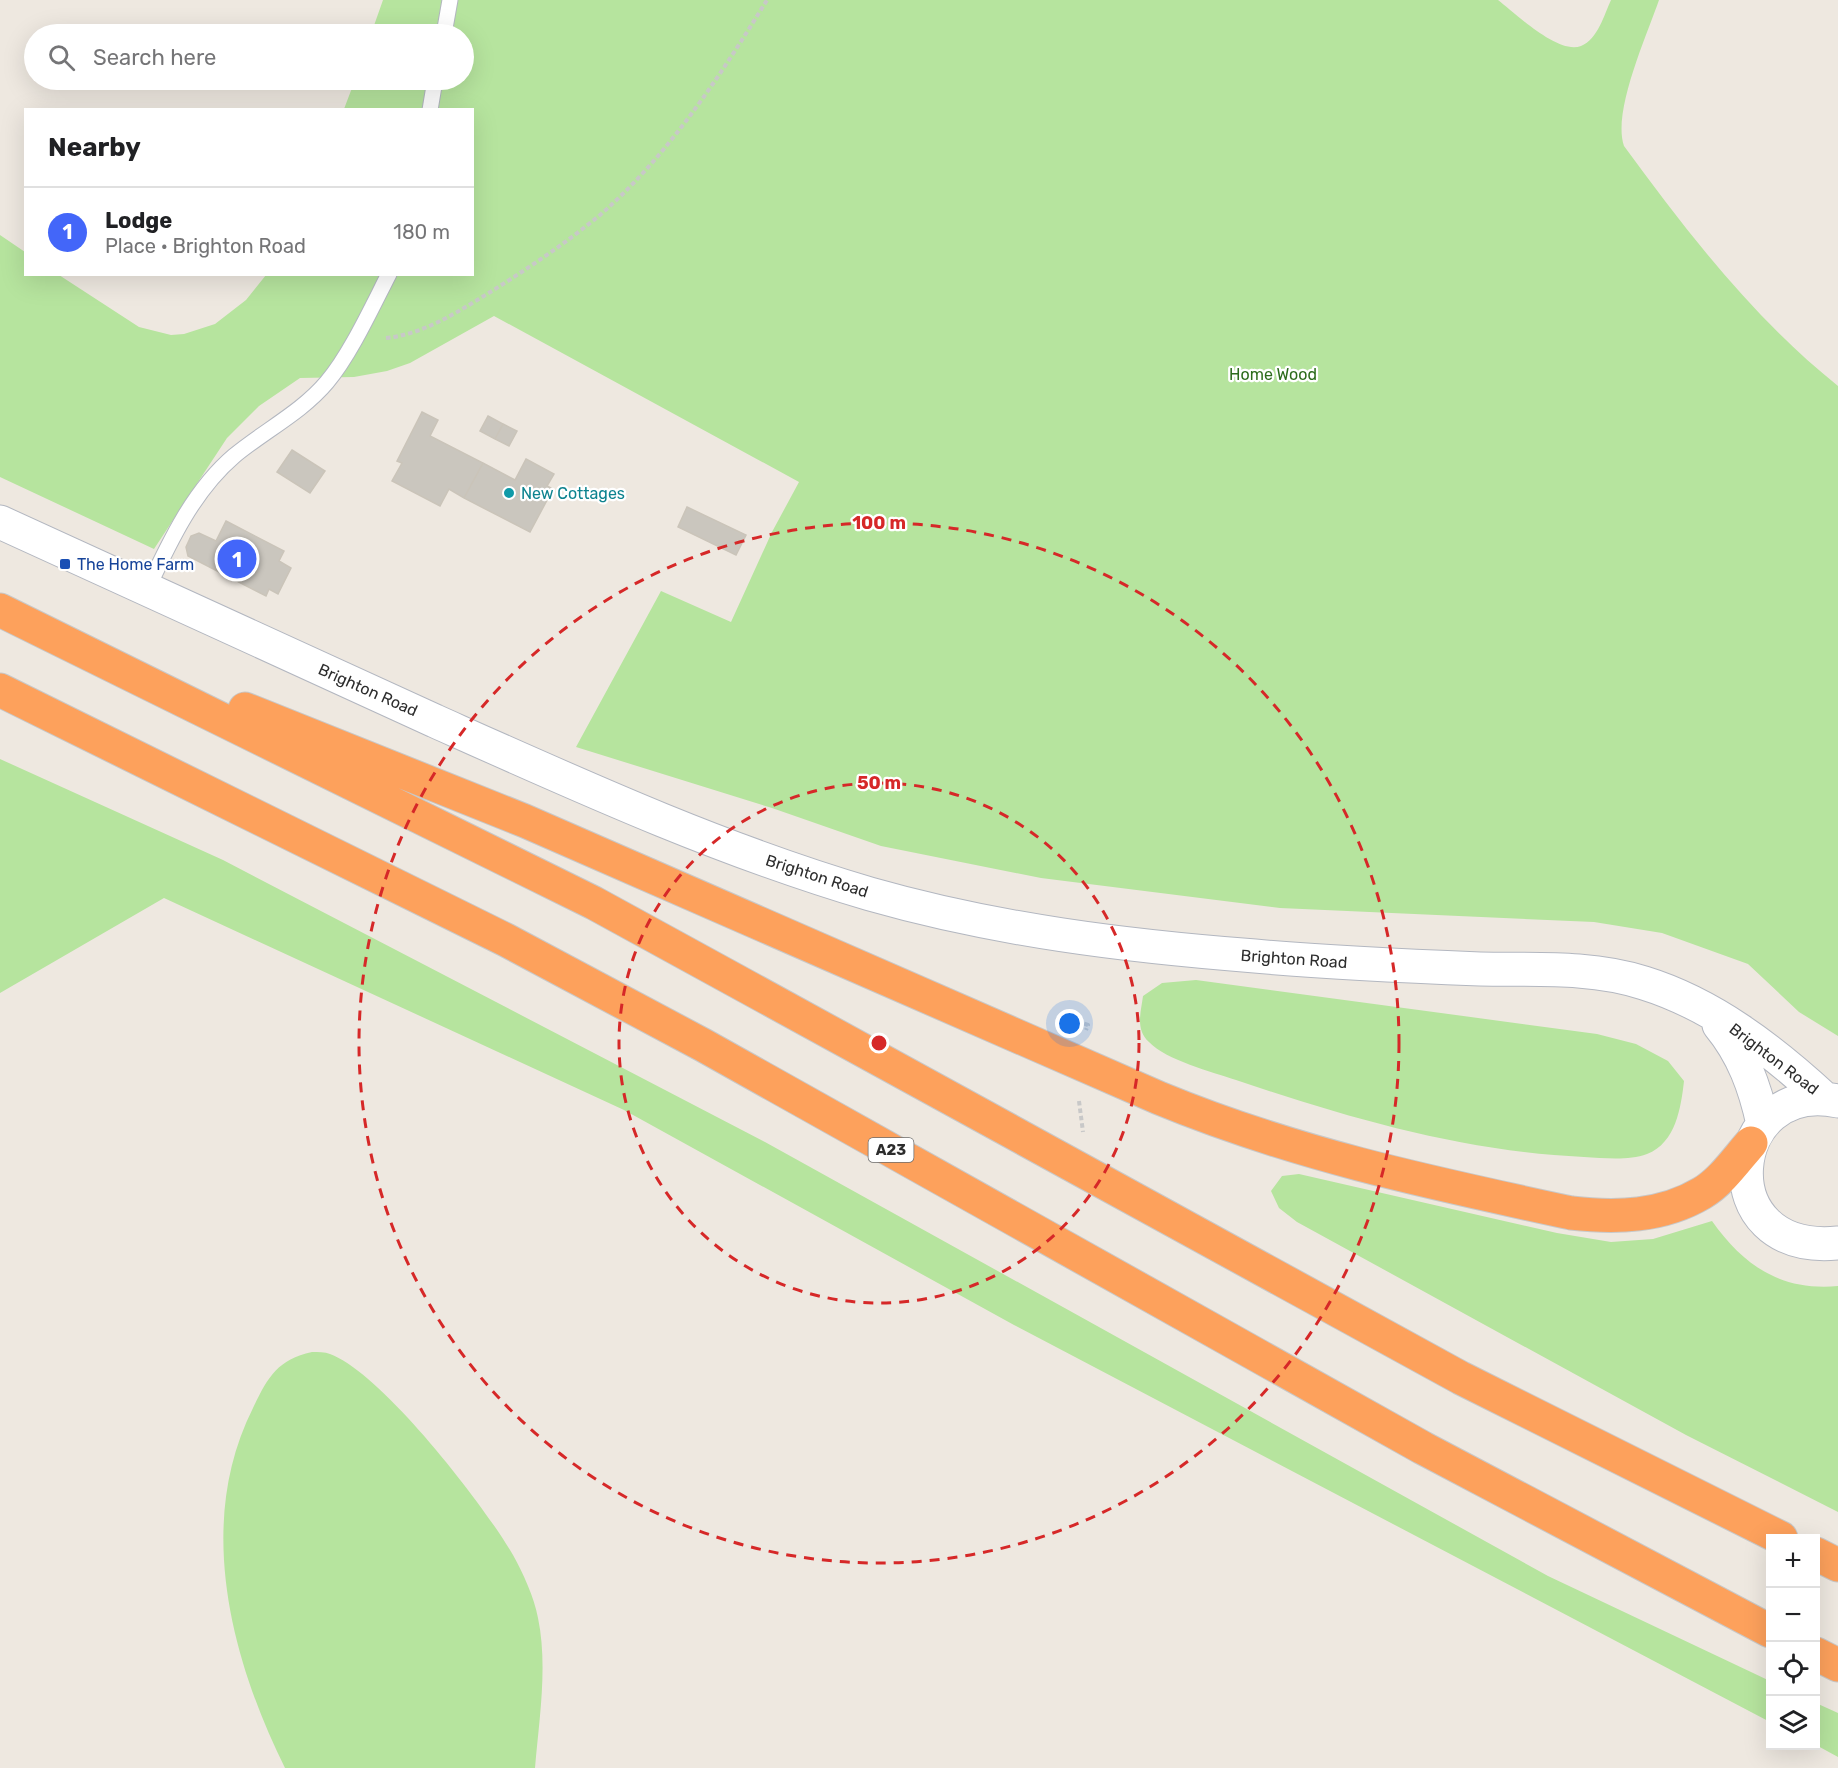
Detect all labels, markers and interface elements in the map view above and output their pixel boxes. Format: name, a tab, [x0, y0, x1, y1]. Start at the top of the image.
search box	[24, 24, 474, 90]
icon: search	[45, 41, 78, 74]
text: Search here	[93, 44, 216, 71]
text: Nearby	[48, 132, 141, 163]
text: Lodge	[105, 207, 172, 234]
text: 1	[63, 220, 72, 244]
text: 180 m	[393, 220, 450, 244]
text: Place · Brighton Road	[105, 234, 306, 258]
park label: Home Wood	[1229, 365, 1317, 384]
place label: New Cottages	[521, 484, 625, 503]
marker: New Cottages	[502, 486, 516, 500]
text: 100 m	[852, 512, 906, 534]
pin: 1	[218, 536, 256, 582]
place label: The Home Farm	[77, 555, 194, 574]
marker: The Home Farm	[58, 557, 72, 571]
street label: Brighton Road	[315, 660, 421, 720]
text: 50 m	[857, 772, 901, 794]
street label: Brighton Road	[763, 850, 871, 902]
street label: Brighton Road	[1240, 946, 1348, 972]
your location	[1055, 1009, 1084, 1038]
street label: Brighton Road	[1726, 1019, 1822, 1099]
centre of rings	[869, 1033, 889, 1053]
road number: A23	[868, 1138, 914, 1162]
map controls	[1766, 1534, 1820, 1750]
button: +	[1766, 1534, 1820, 1588]
button: −	[1766, 1588, 1820, 1642]
button: locate	[1766, 1642, 1820, 1696]
button: layers	[1766, 1696, 1820, 1750]

